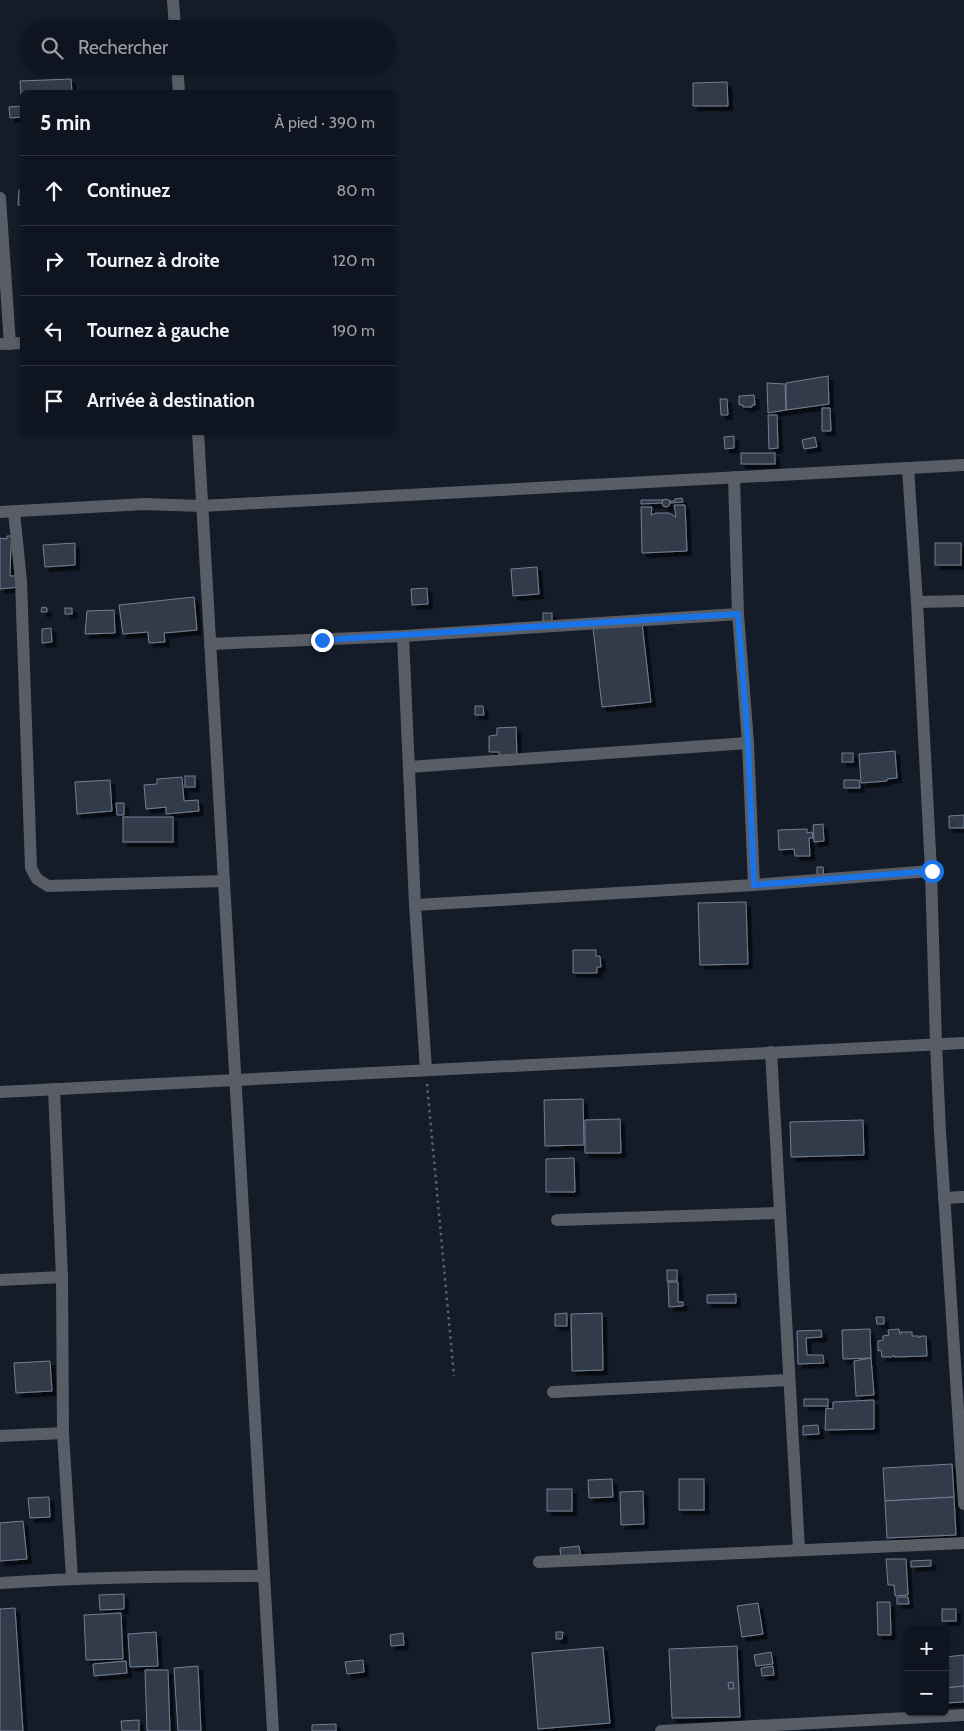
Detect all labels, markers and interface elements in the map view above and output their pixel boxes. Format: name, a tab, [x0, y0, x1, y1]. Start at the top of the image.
search box	[20, 20, 395, 75]
icon: search	[38, 34, 66, 62]
text: Rechercher	[78, 36, 168, 59]
text: 5 min	[40, 110, 91, 135]
text: À pied · 390 m	[275, 113, 375, 132]
icon: ahead	[40, 177, 68, 205]
text: Continuez	[87, 179, 170, 202]
text: 80 m	[337, 181, 375, 200]
icon: right	[40, 247, 68, 275]
text: Tournez à droite	[87, 249, 220, 272]
text: 120 m	[333, 251, 375, 270]
icon: left	[40, 317, 68, 345]
text: Tournez à gauche	[87, 319, 229, 342]
text: 190 m	[332, 321, 375, 340]
icon: arrive	[40, 387, 68, 415]
text: Arrivée à destination	[87, 389, 255, 412]
route end	[311, 629, 334, 652]
route start	[921, 860, 944, 883]
map controls	[904, 1626, 949, 1716]
button: +	[904, 1626, 949, 1671]
button: −	[904, 1671, 949, 1716]

